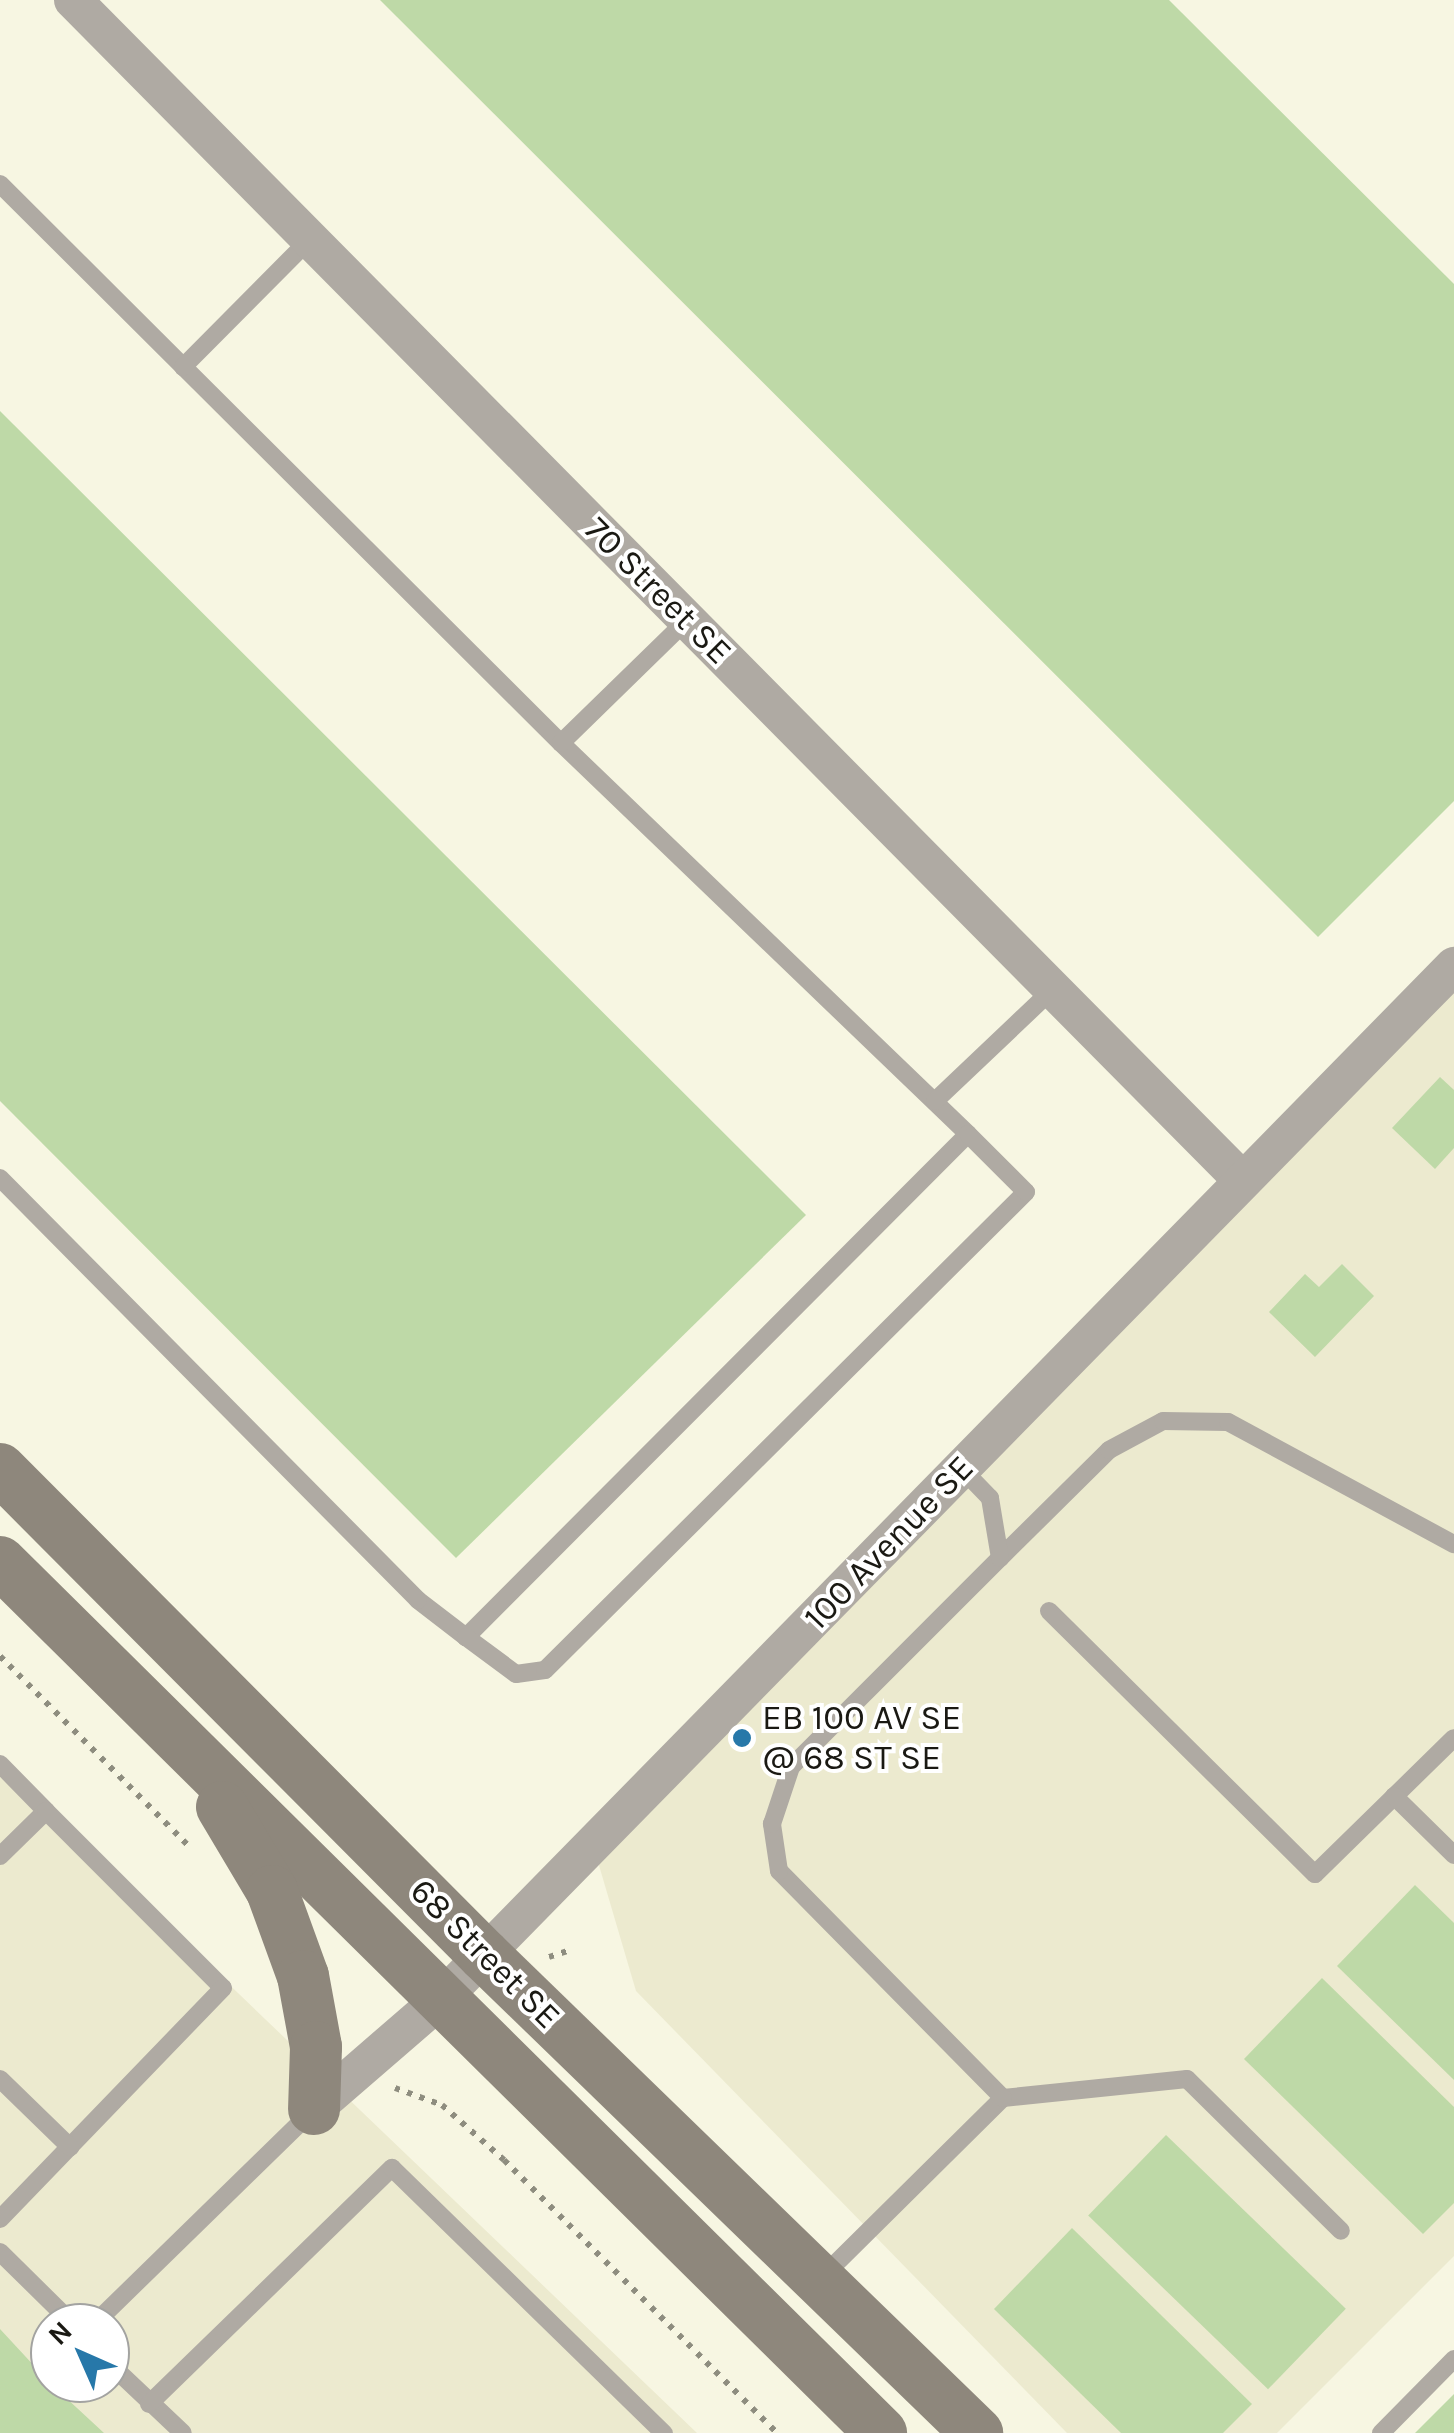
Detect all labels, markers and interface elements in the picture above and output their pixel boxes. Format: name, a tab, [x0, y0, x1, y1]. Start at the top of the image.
street label: 70 Street SE	[576, 509, 740, 673]
street label: 100 Avenue SE	[795, 1447, 983, 1639]
place label: EB 100 AV SE @ 68 ST SE	[762, 1697, 961, 1779]
marker: EB 100 AV SE @ 68 ST SE	[731, 1727, 753, 1749]
street label: 68 Street SE	[401, 1870, 569, 2038]
north arrow	[30, 2303, 130, 2403]
text: N	[41, 2314, 79, 2352]

